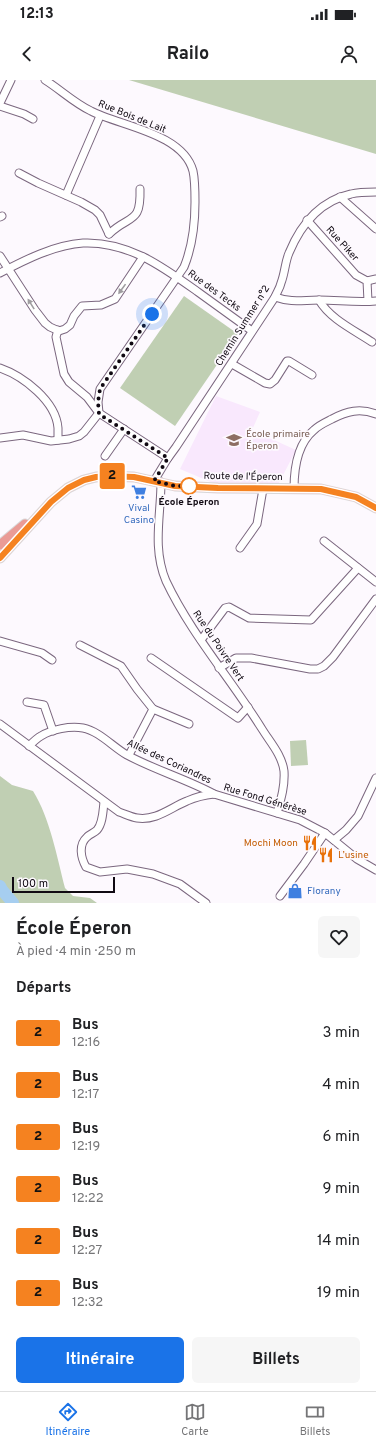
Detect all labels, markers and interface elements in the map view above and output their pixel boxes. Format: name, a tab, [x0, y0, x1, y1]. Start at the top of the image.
text: 12:13	[20, 5, 54, 24]
icon: back	[16, 43, 38, 65]
text: Railo	[167, 43, 209, 66]
icon: person	[338, 43, 360, 65]
street label: Rue Bois de Lait	[96, 97, 168, 137]
street label: Rue Piker	[323, 224, 361, 264]
street label: Rue des Tecks	[185, 267, 243, 315]
street label: Chemin Summer n°2	[213, 283, 273, 369]
one-way arrow	[118, 284, 126, 295]
one-way arrow	[27, 299, 35, 309]
your location	[142, 304, 162, 324]
place label: École primaire Éperon	[246, 428, 310, 453]
school or university icon: École primaire Éperon	[225, 431, 243, 449]
line badge: 2	[99, 463, 125, 489]
text: 2	[108, 467, 116, 484]
street label: Route de l'Éperon	[203, 470, 283, 484]
marker: École Éperon	[180, 477, 198, 495]
supermarket icon: Vival Casino	[130, 483, 148, 501]
place label: École Éperon	[159, 496, 220, 509]
place label: Vival Casino	[124, 502, 155, 527]
street label: Rue du Poivre Vert	[189, 608, 247, 684]
street label: Allée des Coriandres	[125, 737, 214, 787]
street label: Rue Fond Générèse	[222, 781, 308, 819]
restaurant icon: Mochi Moon	[301, 834, 319, 852]
place label: Mochi Moon	[244, 837, 298, 850]
restaurant icon: L’usine	[317, 846, 335, 864]
place label: L’usine	[338, 849, 369, 862]
scale bar	[12, 875, 115, 894]
text: 100 m	[18, 877, 48, 891]
shop icon: Florany	[286, 882, 304, 900]
place label: Florany	[307, 885, 341, 898]
button: heart	[318, 916, 360, 958]
text: École Éperon	[16, 917, 132, 941]
text: À pied · 4 min · 250 m	[16, 944, 136, 960]
text: Départs	[16, 979, 71, 998]
text: Bus	[72, 1016, 99, 1035]
text: 2	[34, 1024, 42, 1041]
text: 3 min	[322, 1024, 360, 1043]
text: 12:16	[72, 1035, 100, 1051]
text: Bus	[72, 1068, 99, 1087]
text: 2	[34, 1076, 42, 1093]
text: 4 min	[322, 1076, 360, 1095]
text: 12:17	[72, 1087, 99, 1103]
text: Bus	[72, 1120, 99, 1139]
text: 2	[34, 1128, 42, 1145]
text: 6 min	[323, 1128, 360, 1147]
text: 12:19	[72, 1139, 100, 1155]
text: Bus	[72, 1172, 99, 1191]
text: 2	[34, 1180, 42, 1197]
text: 9 min	[323, 1180, 360, 1199]
text: 12:22	[72, 1191, 104, 1207]
text: Bus	[72, 1224, 99, 1243]
text: 2	[34, 1232, 42, 1249]
text: 14 min	[317, 1232, 360, 1251]
text: 12:27	[72, 1243, 102, 1259]
text: Bus	[72, 1276, 99, 1295]
text: 2	[34, 1284, 42, 1301]
text: 19 min	[317, 1284, 360, 1303]
text: 12:32	[72, 1295, 103, 1311]
button: Itinéraire	[16, 1337, 184, 1383]
button: Billets	[192, 1337, 360, 1383]
tab: Itinéraire	[46, 1401, 90, 1439]
tab: Carte	[181, 1401, 209, 1439]
tab: Billets	[300, 1401, 330, 1439]

